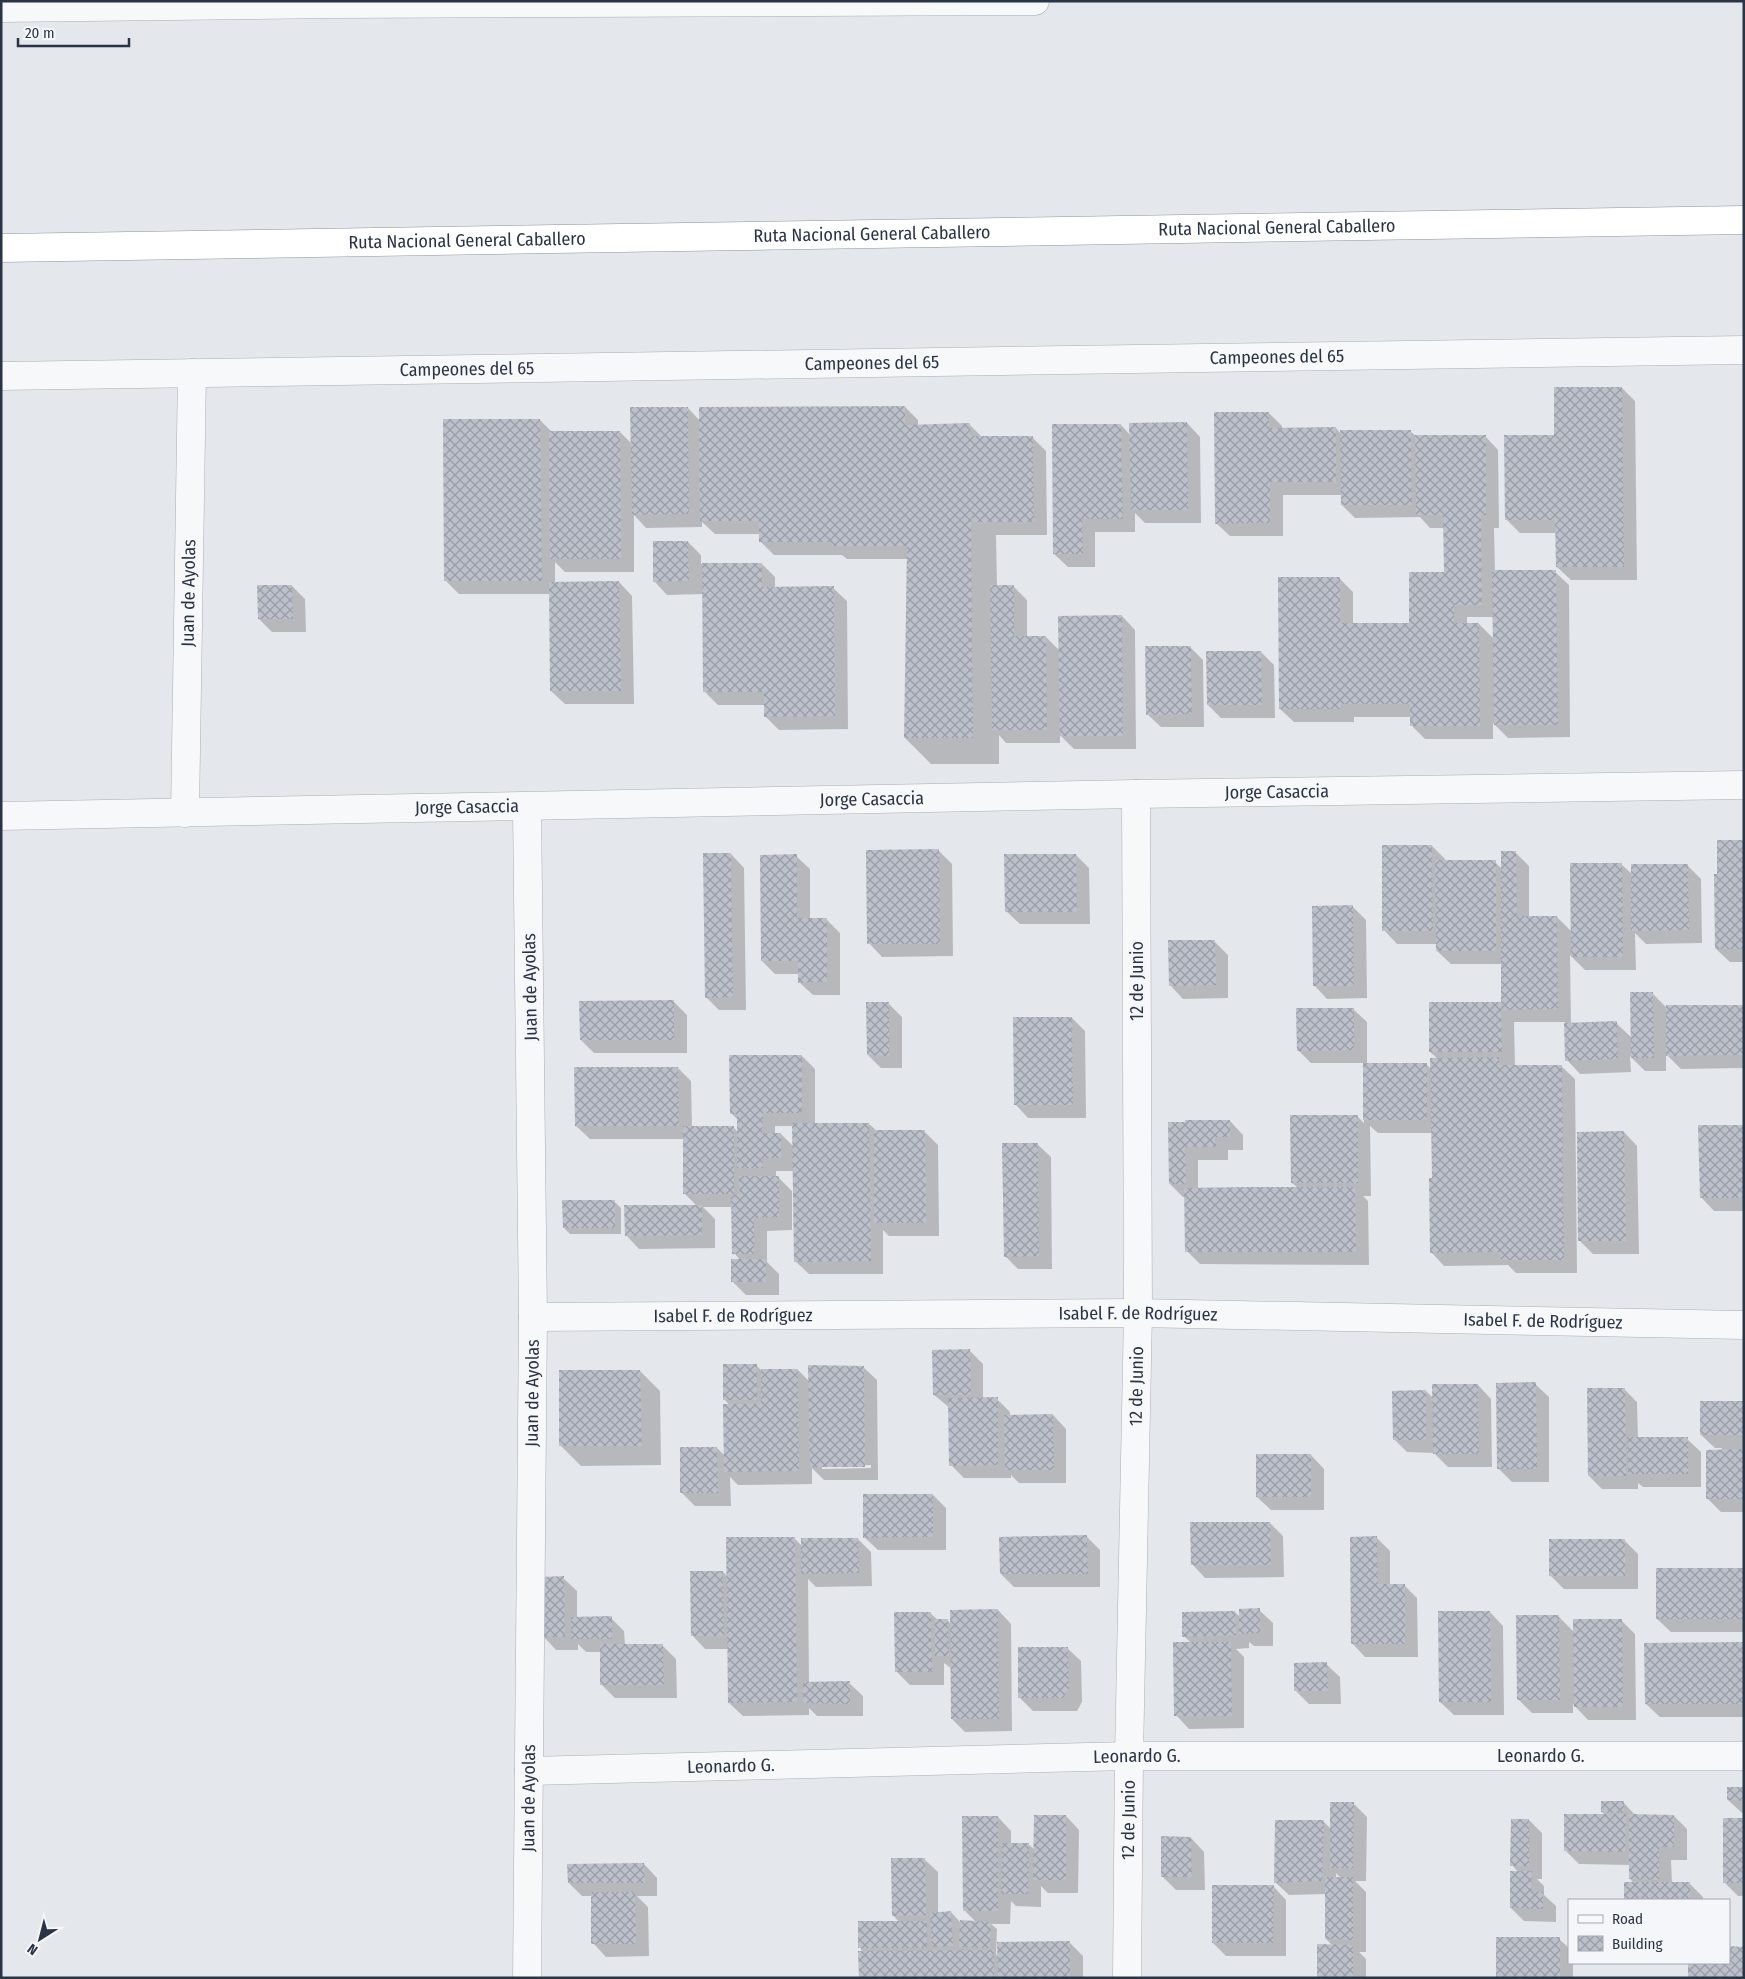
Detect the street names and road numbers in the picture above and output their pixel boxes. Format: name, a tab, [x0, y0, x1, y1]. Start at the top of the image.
street label: Ruta Nacional General Caballero	[1158, 215, 1396, 240]
street label: Ruta Nacional General Caballero	[753, 221, 991, 247]
street label: Ruta Nacional General Caballero	[348, 228, 586, 253]
street label: Campeones del 65	[1209, 345, 1344, 369]
street label: Campeones del 65	[804, 351, 939, 375]
street label: Campeones del 65	[399, 357, 534, 381]
street label: Juan de Ayolas	[177, 539, 200, 647]
street label: Jorge Casaccia	[1224, 780, 1329, 804]
street label: Jorge Casaccia	[819, 787, 924, 811]
street label: Jorge Casaccia	[415, 795, 519, 819]
street label: Juan de Ayolas	[518, 933, 542, 1041]
street label: 12 de Junio	[1126, 941, 1148, 1021]
street label: Isabel F. de Rodríguez	[1058, 1302, 1218, 1326]
street label: Isabel F. de Rodríguez	[653, 1304, 813, 1327]
street label: Isabel F. de Rodríguez	[1463, 1308, 1623, 1334]
street label: Juan de Ayolas	[521, 1339, 544, 1447]
street label: 12 de Junio	[1125, 1346, 1148, 1426]
street label: Juan de Ayolas	[517, 1744, 540, 1852]
street label: Leonardo G.	[1093, 1745, 1181, 1768]
street label: Leonardo G.	[1497, 1745, 1585, 1767]
street label: Leonardo G.	[687, 1754, 775, 1778]
street label: 12 de Junio	[1117, 1780, 1140, 1860]

